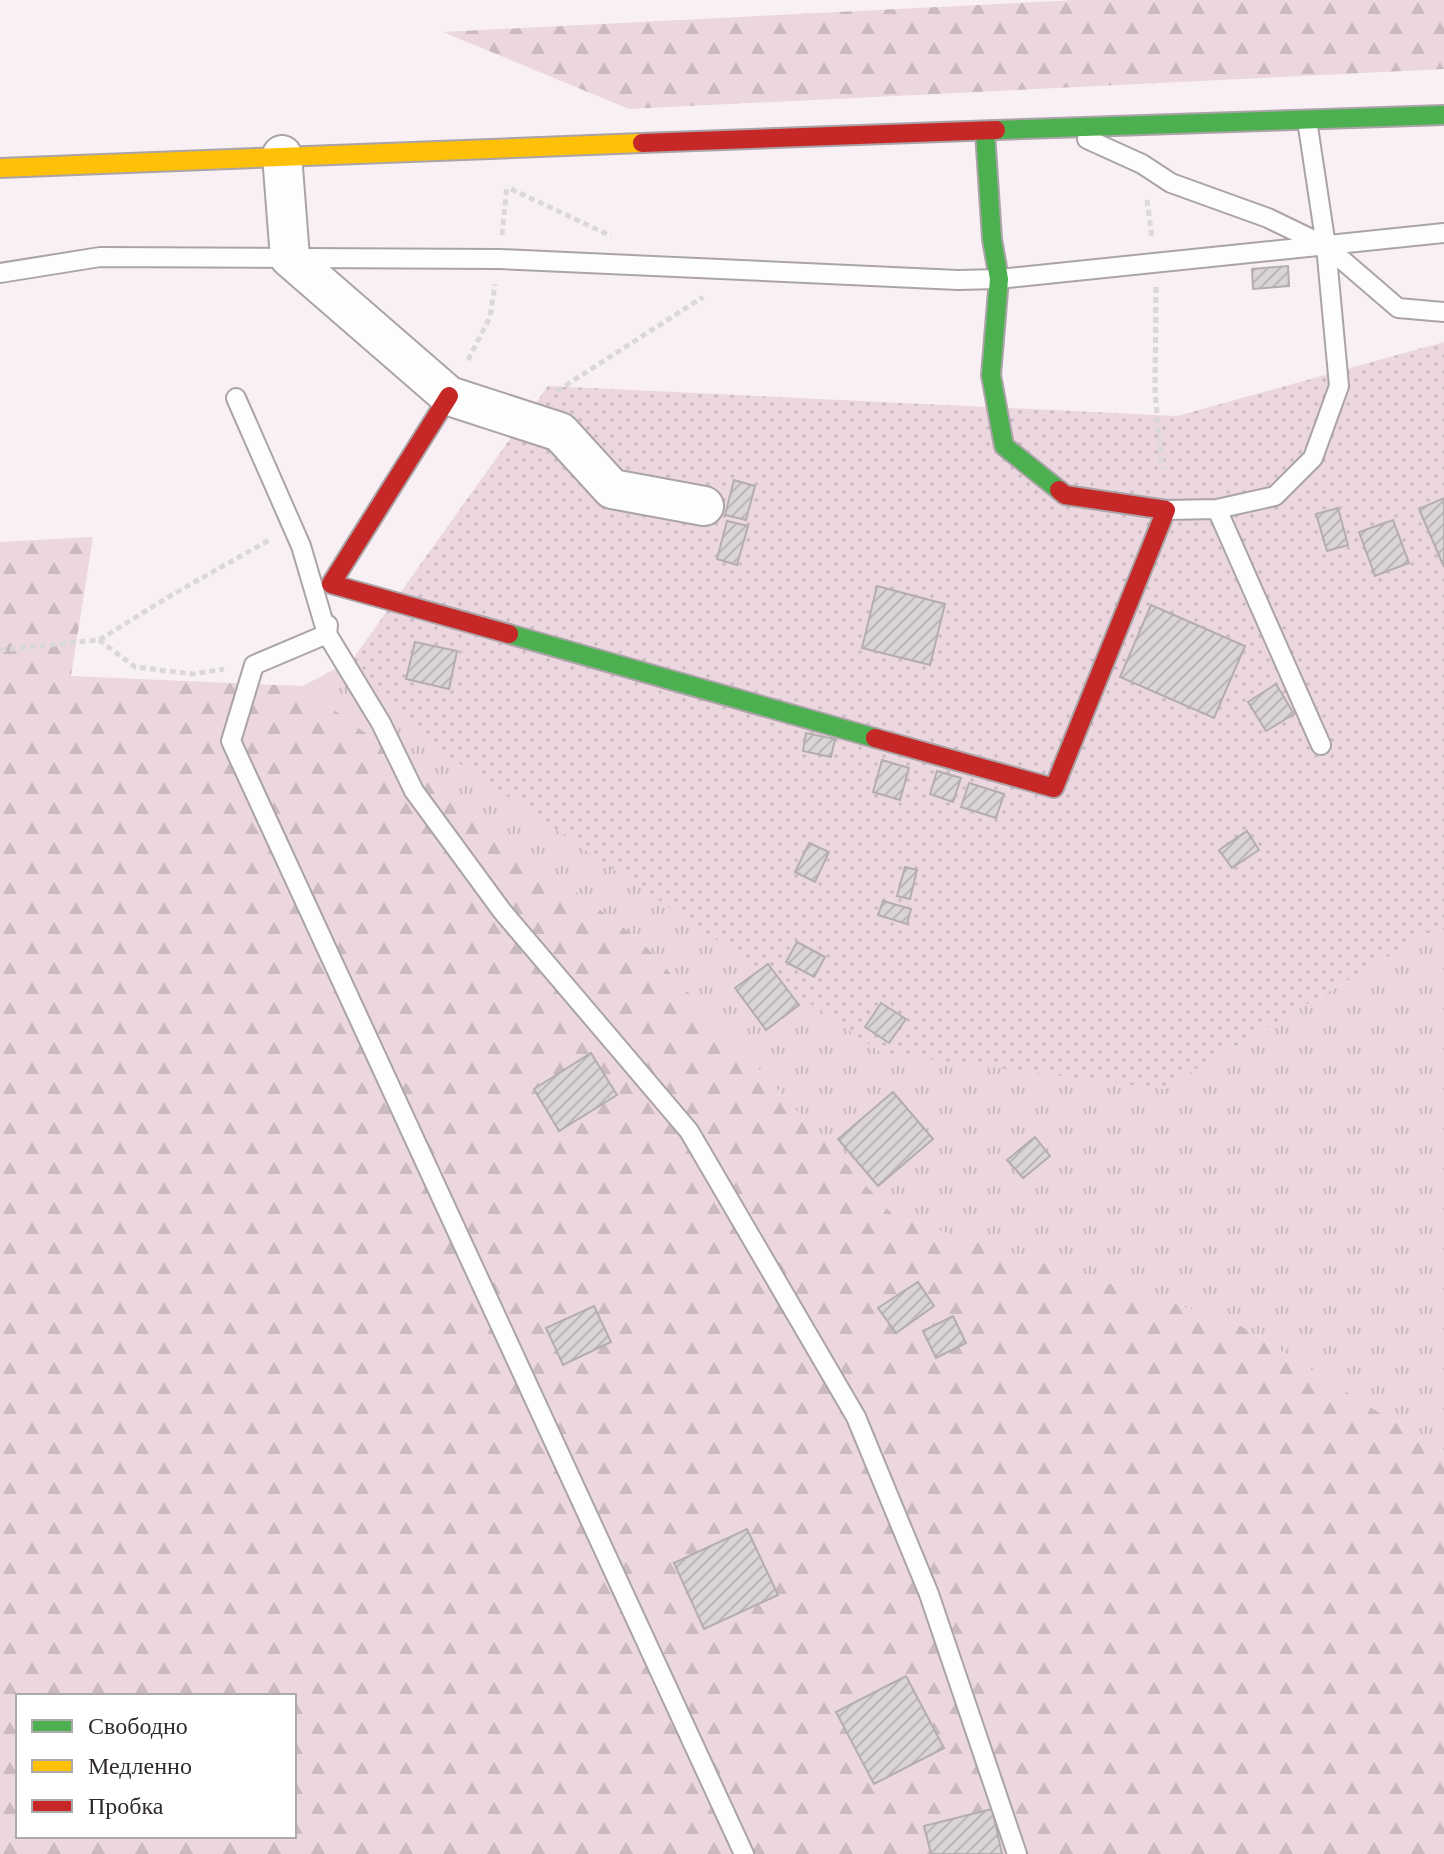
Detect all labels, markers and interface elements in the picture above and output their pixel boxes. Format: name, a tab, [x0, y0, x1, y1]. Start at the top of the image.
legend	[16, 1694, 296, 1838]
text: Свободно	[88, 1713, 188, 1739]
text: Медленно	[88, 1753, 192, 1779]
text: Пробка	[88, 1793, 164, 1819]

